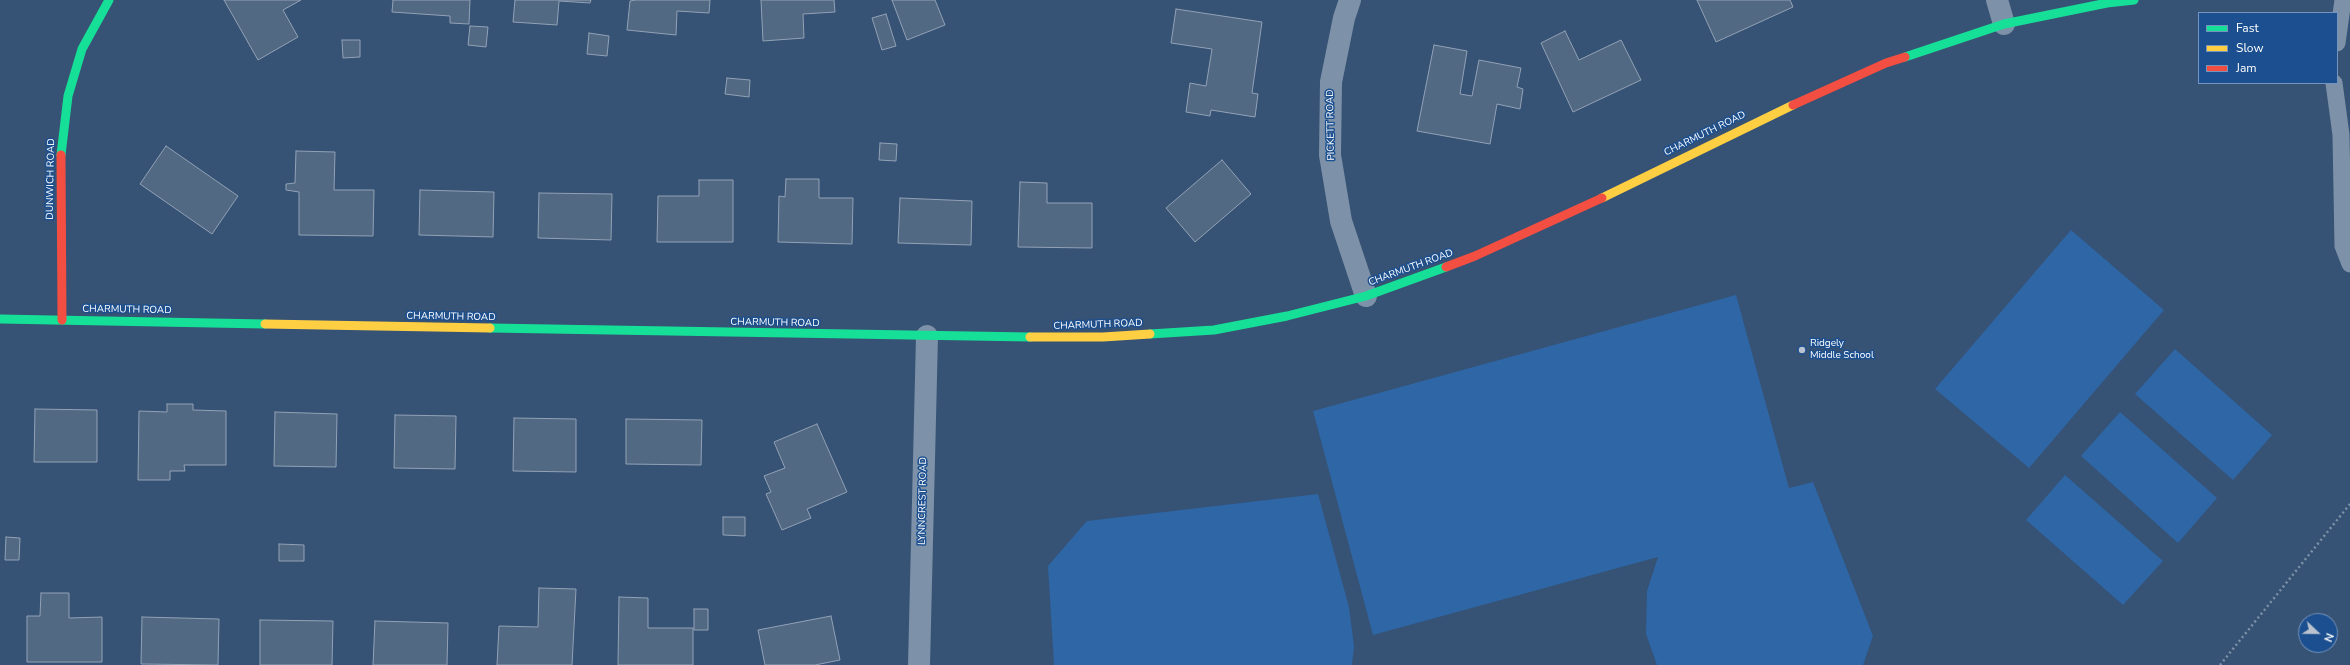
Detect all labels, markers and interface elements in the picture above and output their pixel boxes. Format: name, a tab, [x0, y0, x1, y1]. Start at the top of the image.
legend	[2198, 12, 2338, 84]
text: Fast	[2236, 20, 2259, 36]
text: Slow	[2236, 40, 2264, 56]
text: Jam	[2236, 60, 2257, 76]
street label: PICKETT ROAD	[1324, 89, 1338, 161]
street label: CHARMUTH ROAD	[1662, 109, 1748, 159]
street label: DUNWICH ROAD	[44, 138, 58, 220]
street label: CHARMUTH ROAD	[1367, 247, 1455, 289]
street label: CHARMUTH ROAD	[82, 303, 172, 317]
street label: CHARMUTH ROAD	[406, 310, 496, 324]
street label: CHARMUTH ROAD	[730, 316, 820, 330]
street label: CHARMUTH ROAD	[1053, 317, 1143, 333]
place label: Ridgely Middle School	[1810, 338, 1874, 362]
marker: Ridgely Middle School	[1797, 345, 1807, 355]
street label: LYNNCREST ROAD	[916, 457, 930, 545]
north arrow	[2298, 613, 2338, 653]
text: N	[2320, 631, 2337, 644]

